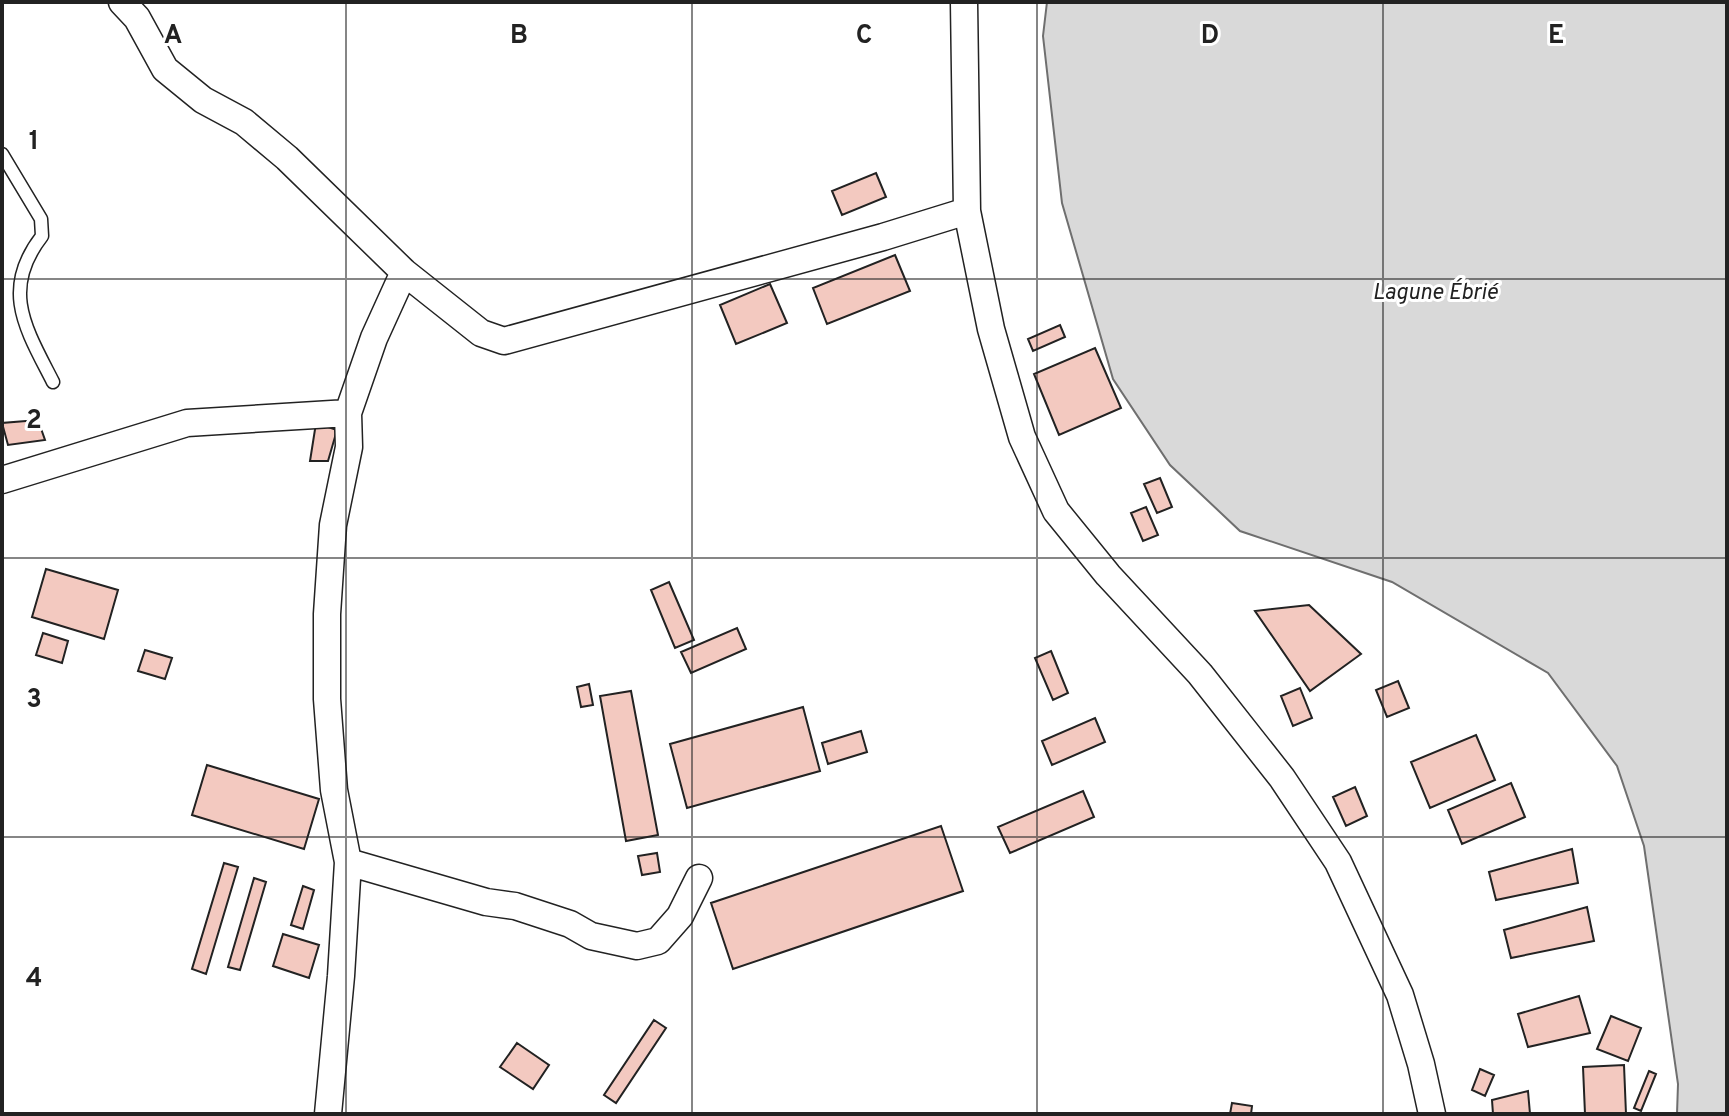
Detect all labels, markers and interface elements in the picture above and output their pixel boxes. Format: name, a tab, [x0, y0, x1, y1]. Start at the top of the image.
text: A	[164, 20, 182, 53]
text: B	[510, 20, 528, 53]
text: C	[856, 20, 872, 53]
text: D	[1201, 20, 1219, 53]
text: E	[1548, 20, 1564, 53]
text: 1	[29, 126, 39, 159]
water label: Lagune Ébrié	[1372, 278, 1499, 307]
text: 2	[26, 405, 42, 438]
text: 3	[26, 684, 42, 717]
text: 4	[26, 963, 42, 996]

